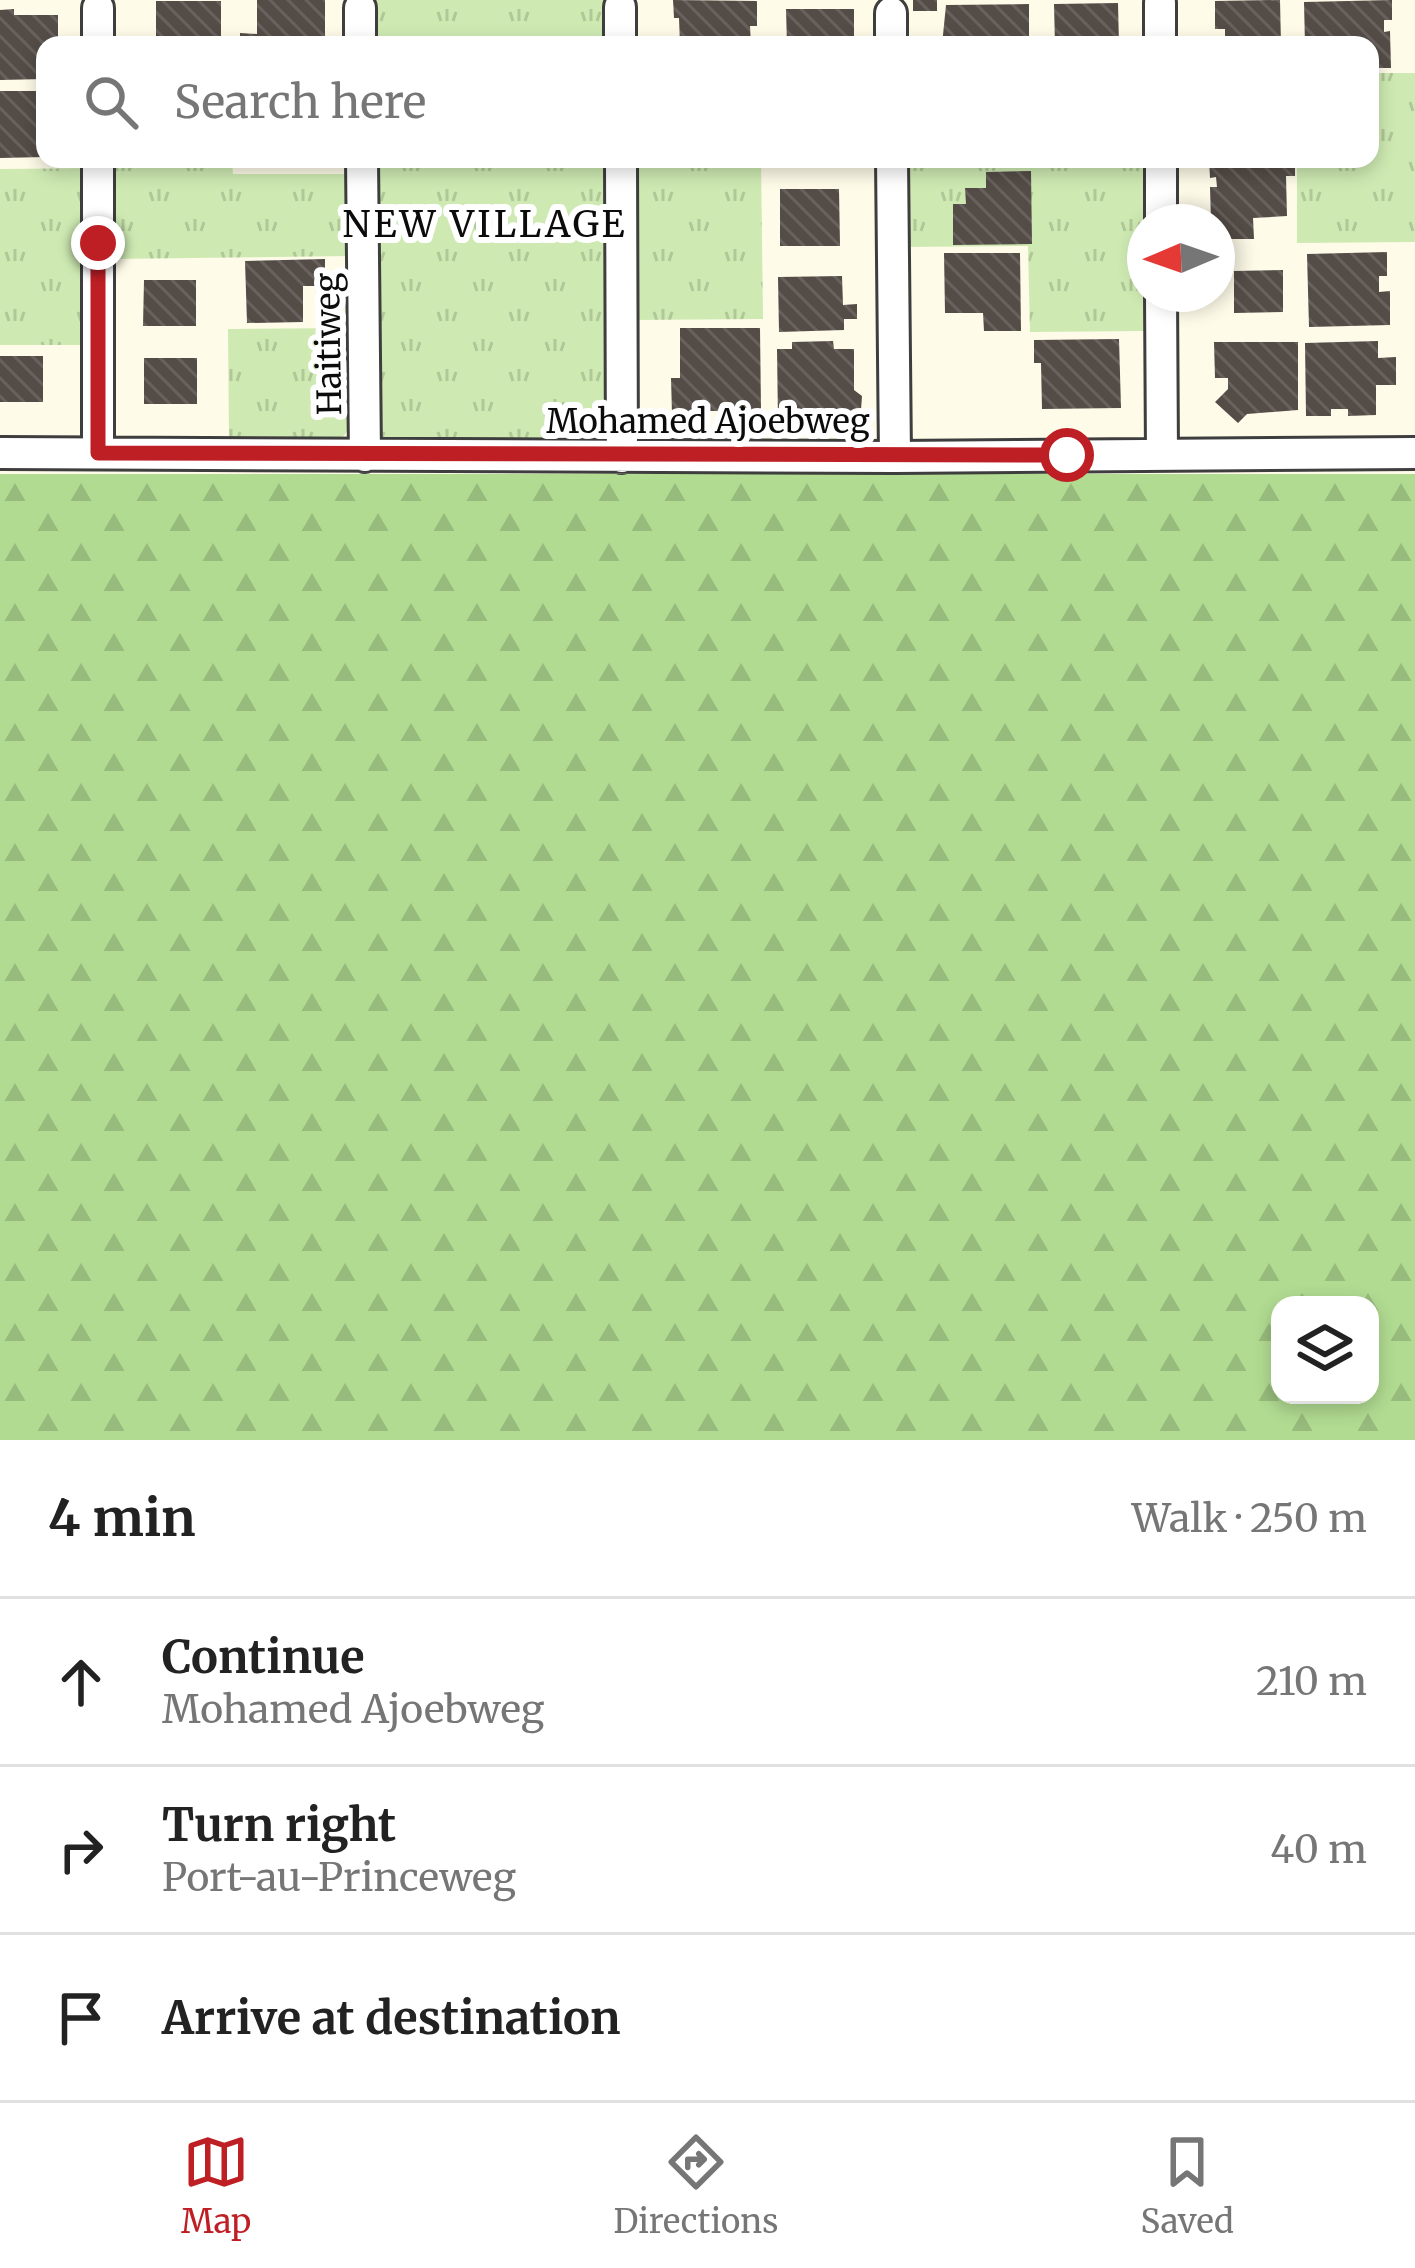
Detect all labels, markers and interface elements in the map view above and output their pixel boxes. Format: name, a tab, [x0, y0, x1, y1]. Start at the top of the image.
search box	[36, 36, 1379, 168]
icon: search	[78, 69, 144, 135]
text: Search here	[174, 74, 426, 130]
district label: NEW VILLAGE	[343, 202, 627, 247]
north arrow	[1127, 204, 1235, 312]
route end	[71, 216, 125, 270]
street label: Haitiweg	[307, 272, 350, 416]
street label: Mohamed Ajoebweg	[546, 401, 870, 442]
route start	[1040, 428, 1094, 482]
map controls	[1271, 1296, 1379, 1404]
button: layers	[1271, 1296, 1379, 1404]
text: 4 min	[48, 1486, 196, 1550]
text: Walk · 250 m	[1132, 1494, 1367, 1543]
text: Continue	[162, 1629, 364, 1685]
icon: ahead	[48, 1649, 114, 1715]
text: 210 m	[1256, 1657, 1367, 1706]
text: Mohamed Ajoebweg	[162, 1685, 545, 1734]
text: Turn right	[162, 1797, 396, 1853]
icon: right	[48, 1817, 114, 1883]
text: 40 m	[1270, 1825, 1367, 1874]
text: Port-au-Princeweg	[162, 1853, 516, 1902]
icon: arrive	[48, 1985, 114, 2051]
text: Arrive at destination	[162, 1990, 620, 2046]
tab: Map	[181, 2129, 251, 2242]
tab: Directions	[613, 2129, 778, 2242]
tab: Saved	[1140, 2129, 1234, 2242]

